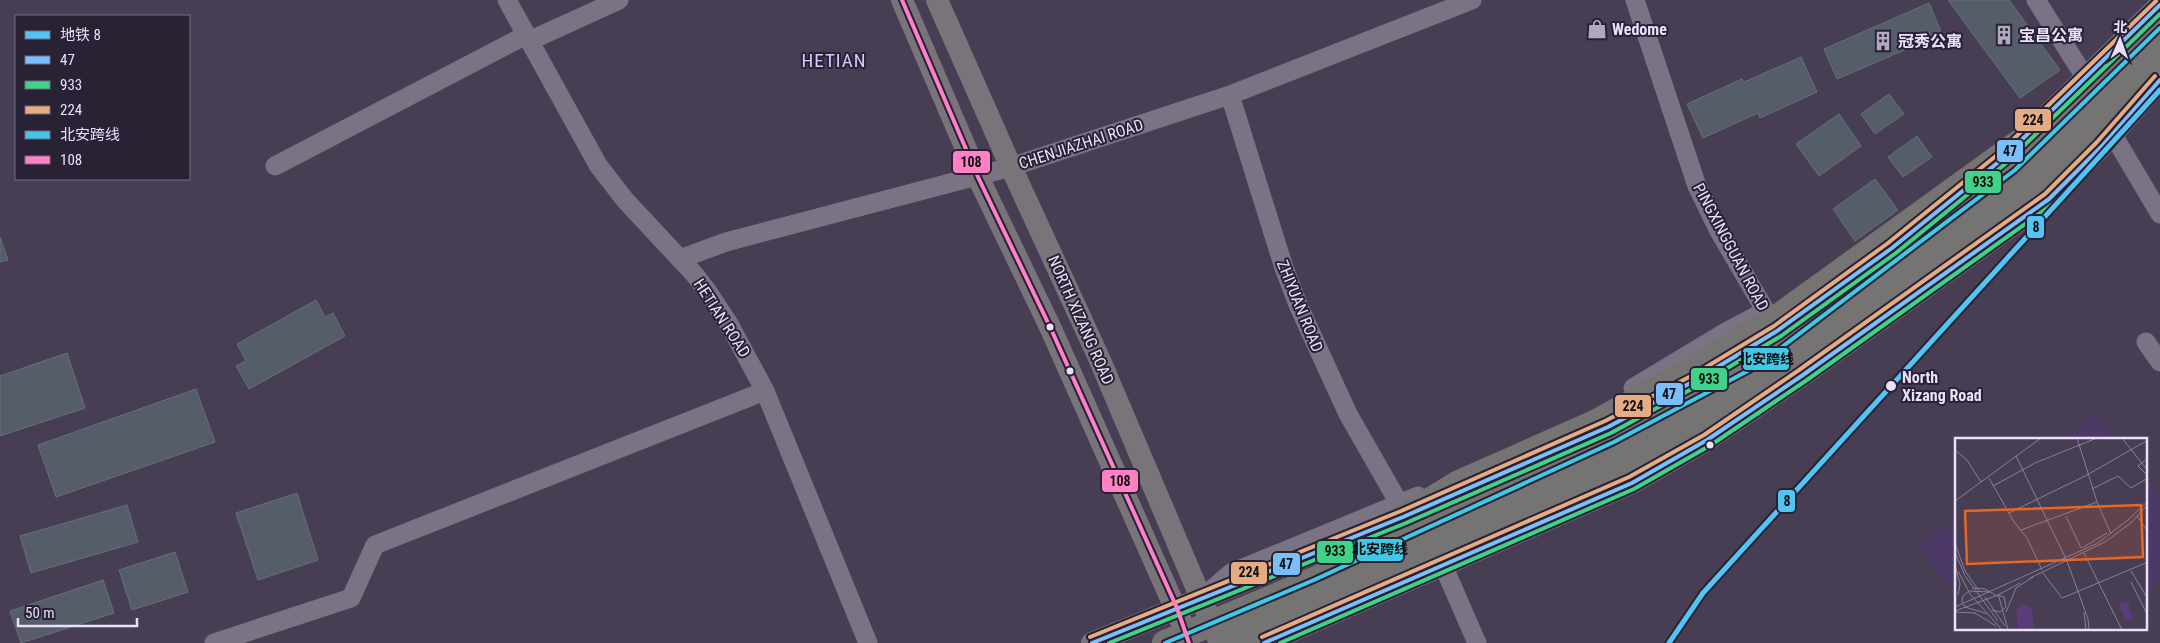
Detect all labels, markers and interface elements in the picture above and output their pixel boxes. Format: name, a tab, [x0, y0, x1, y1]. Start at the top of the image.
legend	[15, 15, 190, 180]
north arrow	[2095, 15, 2145, 65]
shop icon: Wedome	[1586, 18, 1608, 40]
text: 北	[2113, 19, 2128, 35]
place label: Wedome	[1612, 20, 1667, 39]
building icon: 宝昌公寓	[1993, 24, 2015, 46]
text: 地铁 8	[60, 26, 101, 44]
place label: 宝昌公寓	[2019, 26, 2083, 45]
building icon: 冠秀公寓	[1872, 30, 1894, 52]
place label: 冠秀公寓	[1898, 32, 1962, 51]
district label: HETIAN	[802, 49, 866, 72]
text: 47	[60, 51, 75, 69]
text: 933	[60, 76, 82, 94]
text: 224	[60, 101, 82, 119]
line badge: 224	[2014, 108, 2052, 132]
text: 224	[2022, 112, 2044, 128]
street label: CHENJIAZHAI ROAD	[1016, 115, 1146, 173]
text: 北安跨线	[60, 126, 120, 144]
line badge: 47	[1996, 139, 2024, 163]
text: 47	[2003, 143, 2017, 159]
line badge: 108	[952, 150, 991, 174]
text: 108	[60, 151, 82, 169]
text: 108	[960, 154, 982, 170]
line badge: 933	[1964, 170, 2002, 194]
text: 933	[1972, 174, 1994, 190]
street label: PINGXINGGUAN ROAD	[1689, 180, 1773, 314]
line badge: 8	[2026, 215, 2045, 239]
text: 8	[2032, 219, 2040, 235]
street label: NORTH XIZANG ROAD	[1044, 253, 1118, 387]
street label: ZHIYUAN ROAD	[1273, 257, 1327, 355]
street label: HETIAN ROAD	[690, 275, 754, 361]
unlabelled marker	[1045, 322, 1055, 332]
line badge: 北安跨线	[1742, 347, 1790, 371]
text: 北安跨线	[1738, 351, 1794, 367]
unlabelled marker	[1065, 366, 1075, 376]
line badge: 933	[1690, 367, 1728, 391]
place label: North Xizang Road	[1902, 368, 1982, 405]
text: 933	[1698, 371, 1720, 387]
marker: North Xizang Road	[1884, 379, 1898, 393]
line badge: 47	[1655, 382, 1684, 406]
text: 47	[1662, 386, 1676, 402]
line badge: 224	[1614, 394, 1652, 418]
text: 224	[1622, 398, 1644, 414]
inset map	[1955, 438, 2148, 630]
unlabelled marker	[1705, 440, 1715, 450]
line badge: 108	[1101, 469, 1139, 493]
text: 108	[1109, 473, 1131, 489]
line badge: 8	[1777, 489, 1796, 513]
text: 8	[1783, 493, 1791, 509]
line badge: 北安跨线	[1356, 538, 1404, 562]
line badge: 933	[1316, 540, 1354, 564]
text: 北安跨线	[1352, 541, 1408, 557]
text: 933	[1324, 543, 1346, 559]
line badge: 47	[1272, 552, 1301, 576]
text: 47	[1279, 556, 1293, 572]
line badge: 224	[1230, 561, 1268, 585]
text: 224	[1238, 564, 1260, 580]
scale bar	[18, 596, 136, 628]
text: 50 m	[25, 604, 55, 622]

